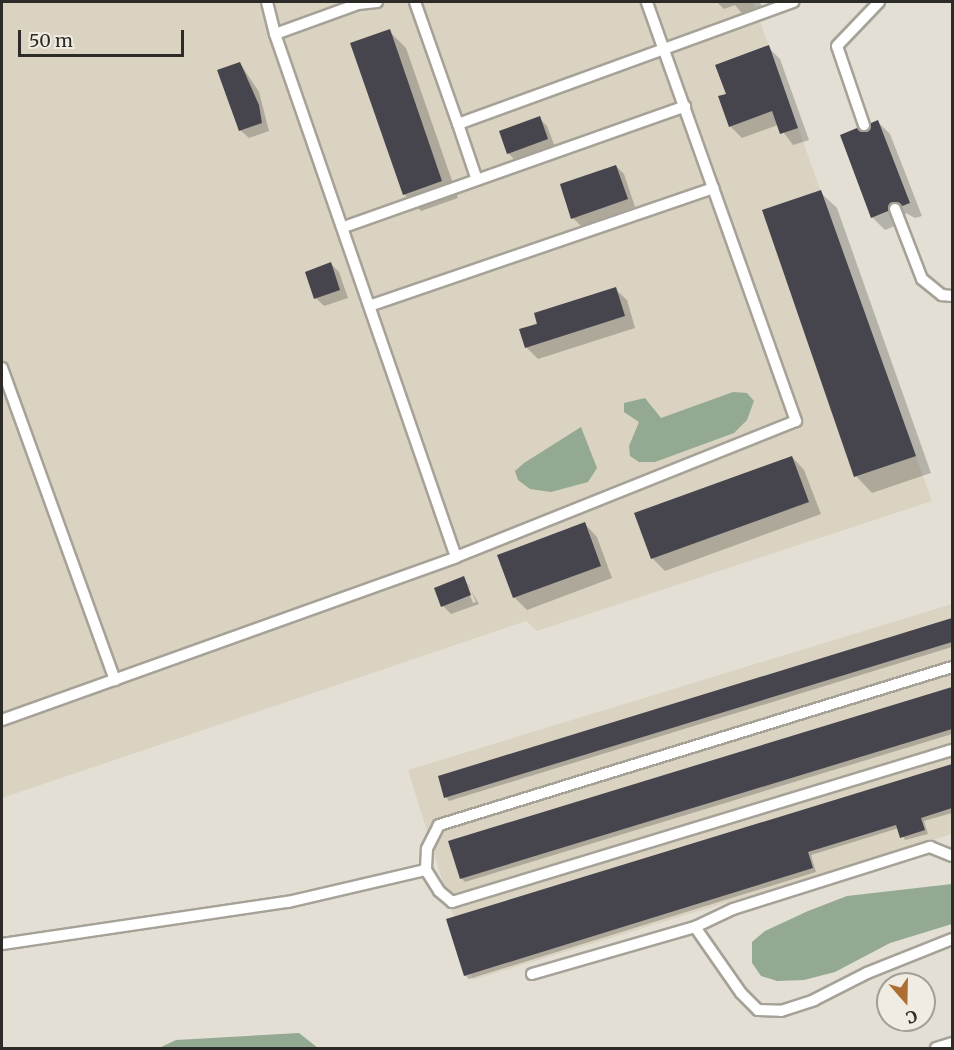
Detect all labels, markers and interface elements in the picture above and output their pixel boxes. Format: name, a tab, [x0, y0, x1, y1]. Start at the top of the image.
scale bar	[21, 18, 188, 56]
text: 50 m	[29, 29, 73, 52]
north arrow	[876, 972, 936, 1032]
text: С	[903, 1006, 920, 1028]

